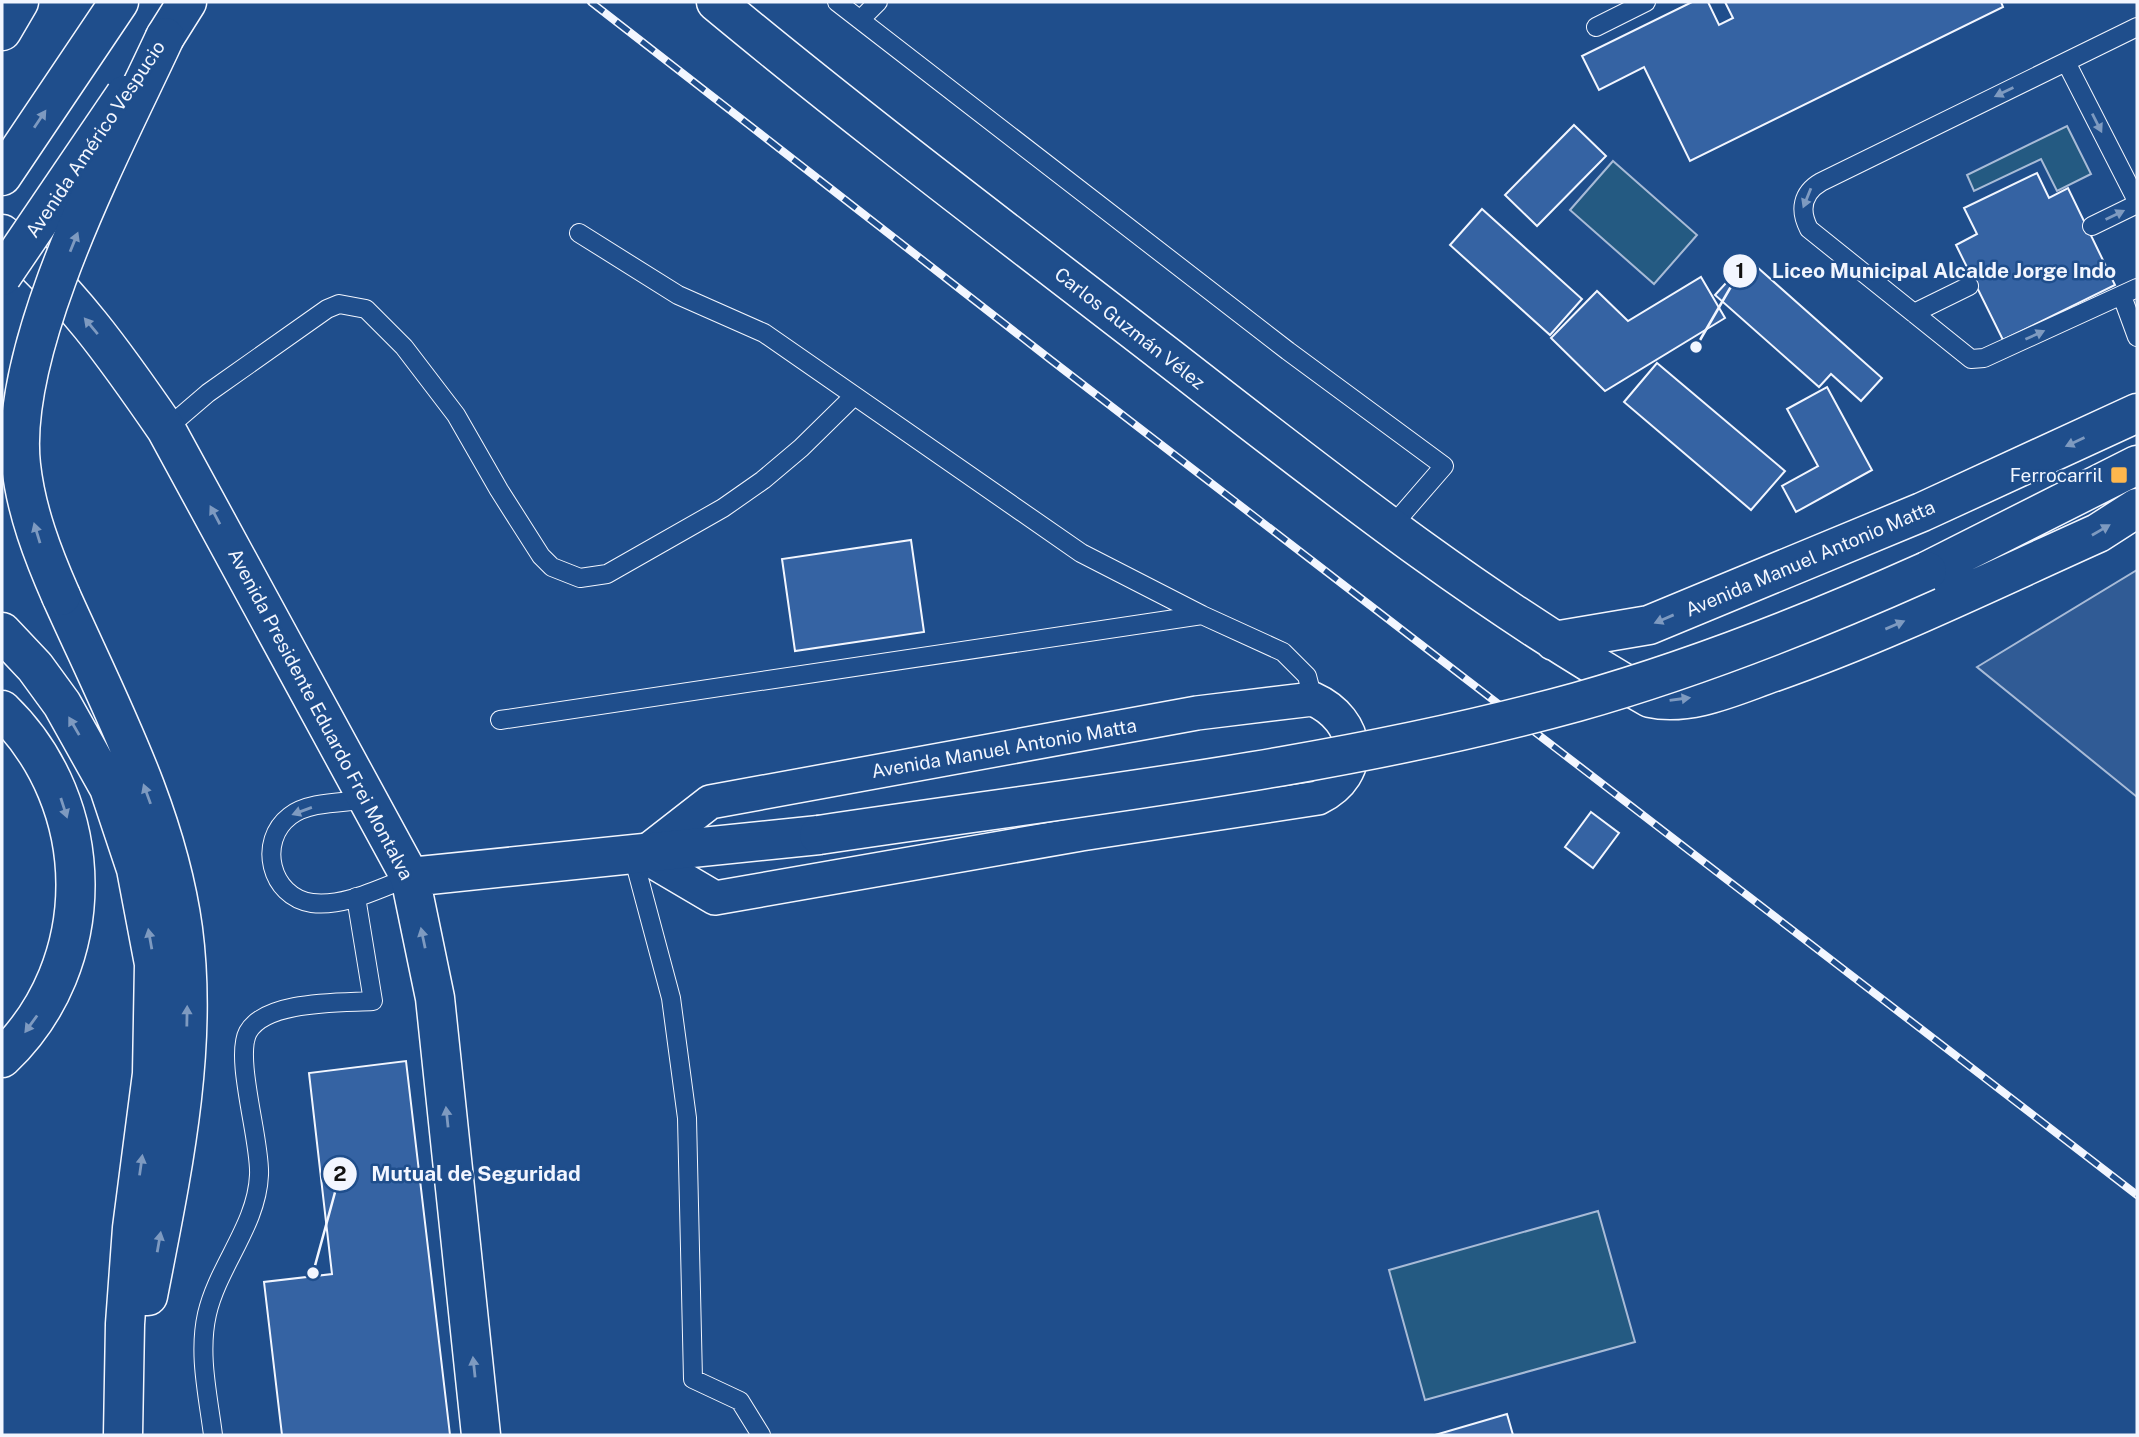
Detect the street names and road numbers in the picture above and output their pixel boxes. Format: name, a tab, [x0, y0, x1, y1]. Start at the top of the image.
street label: Avenida Américo Vespucio	[21, 36, 169, 242]
street label: Carlos Guzmán Vélez	[1050, 262, 1210, 394]
street label: Avenida Manuel Antonio Matta	[1682, 495, 1938, 621]
street label: Avenida Presidente Eduardo Frei Montalva	[224, 545, 418, 883]
street label: Avenida Manuel Antonio Matta	[870, 714, 1138, 782]

